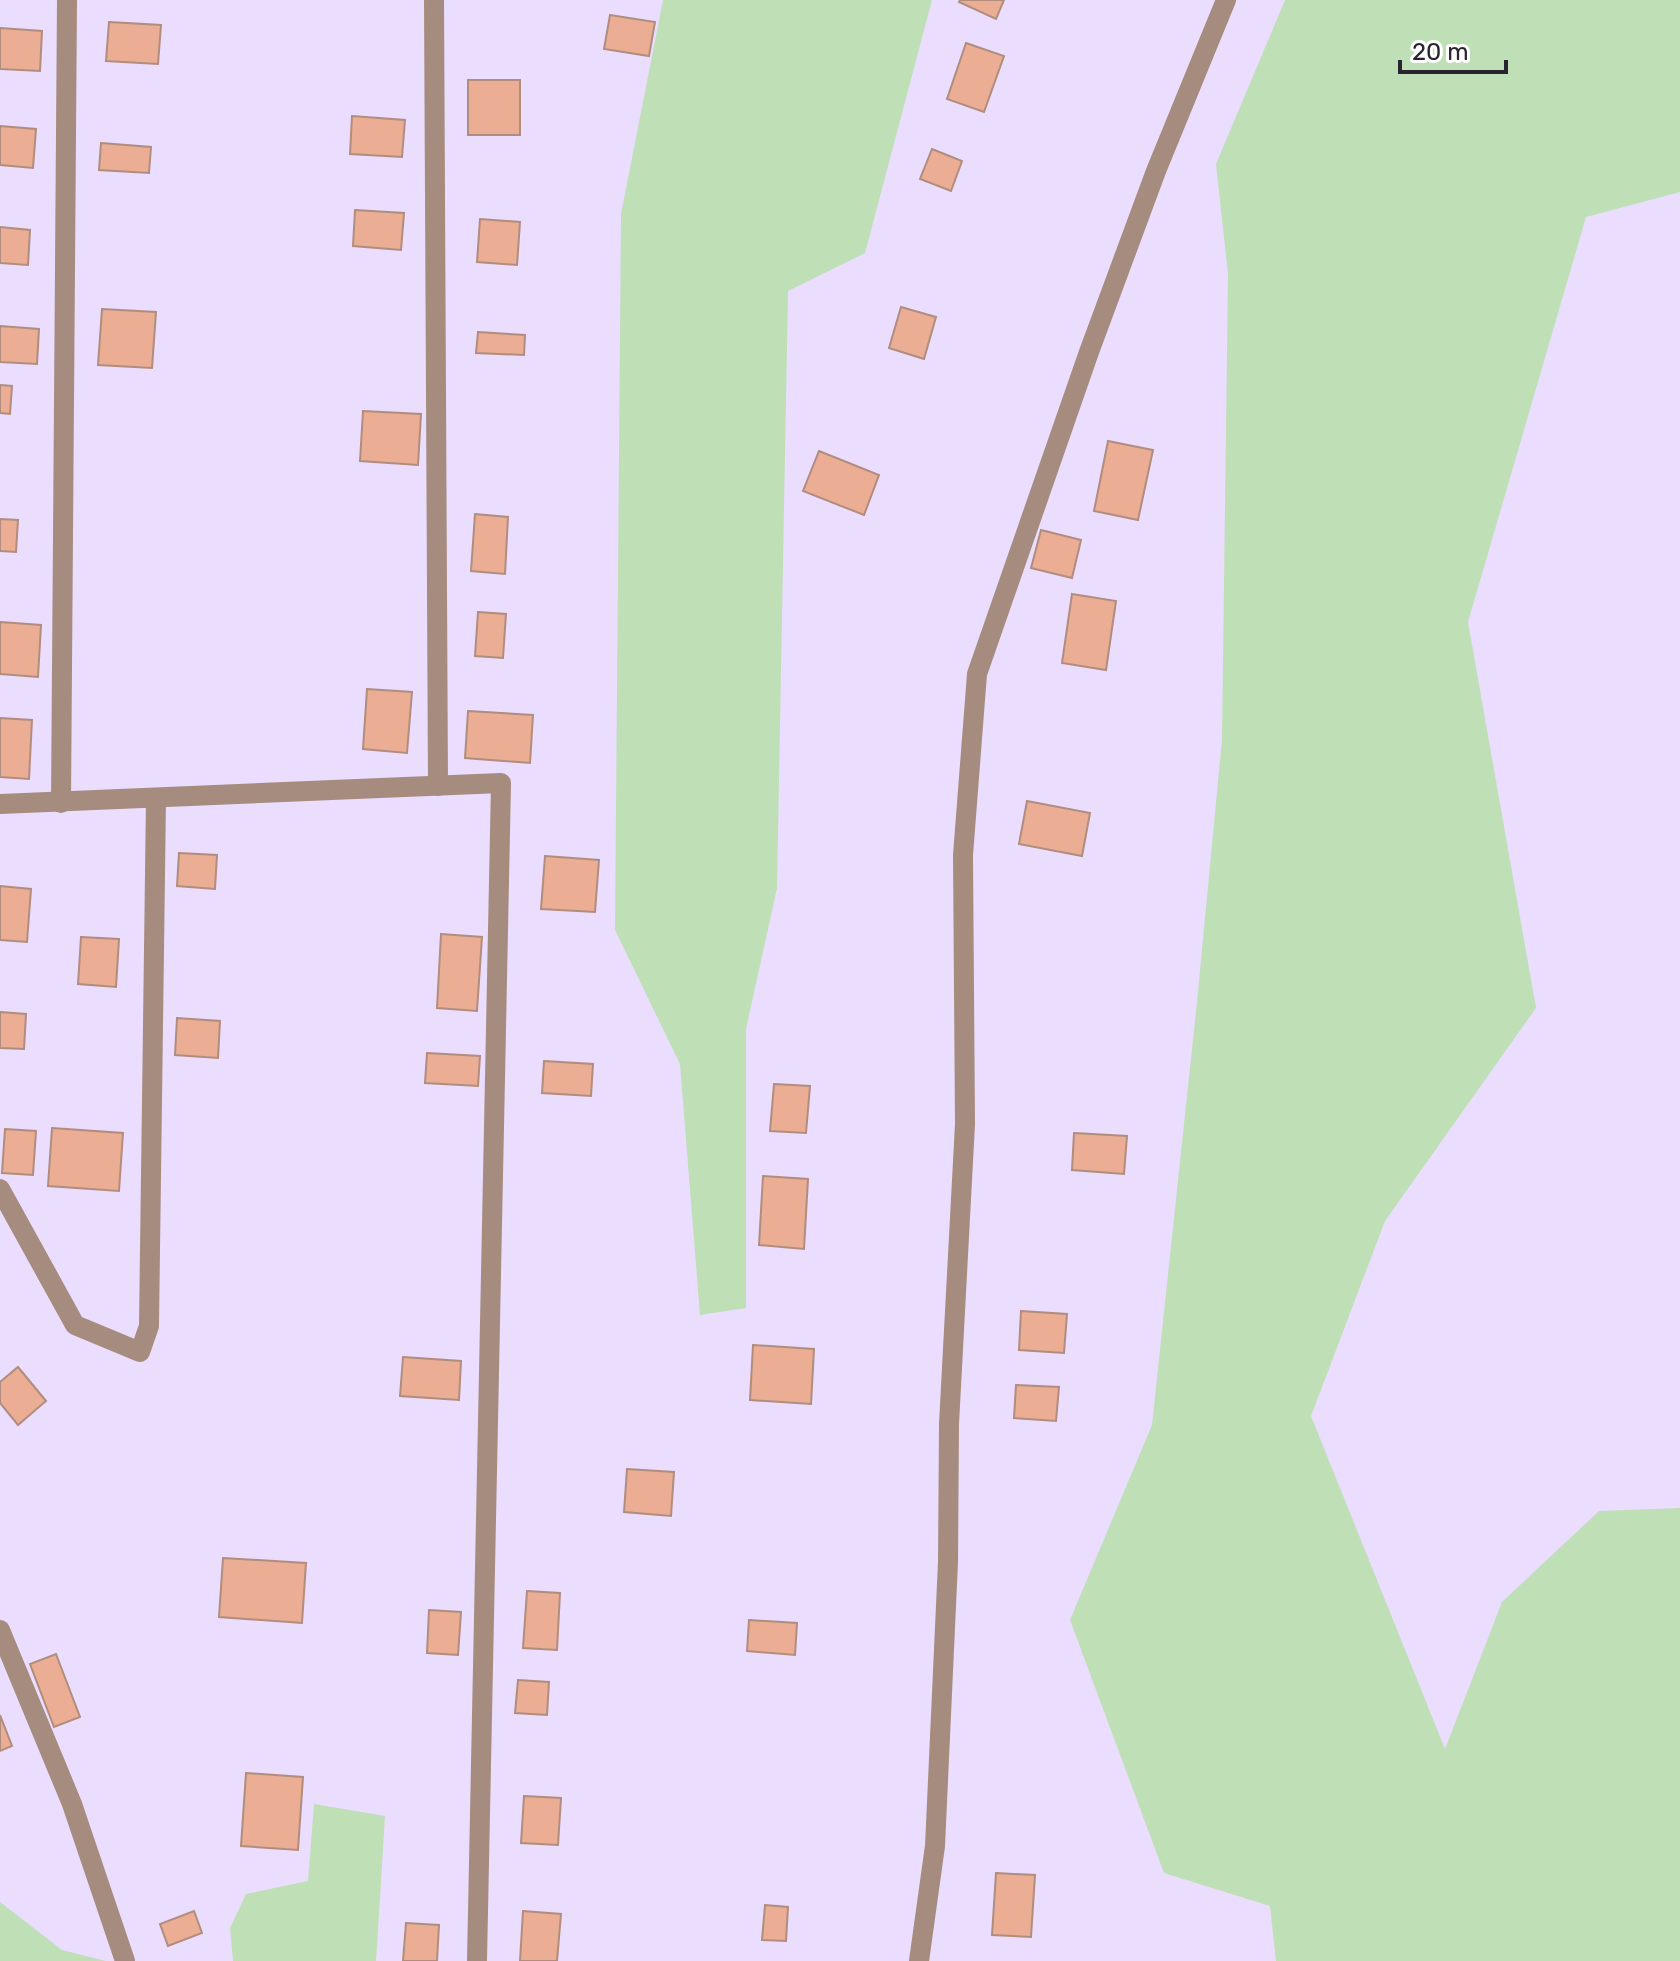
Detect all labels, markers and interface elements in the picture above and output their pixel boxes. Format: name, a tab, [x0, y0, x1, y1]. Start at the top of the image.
scale bar	[1400, 24, 1506, 74]
text: 20 m	[1412, 38, 1469, 66]

